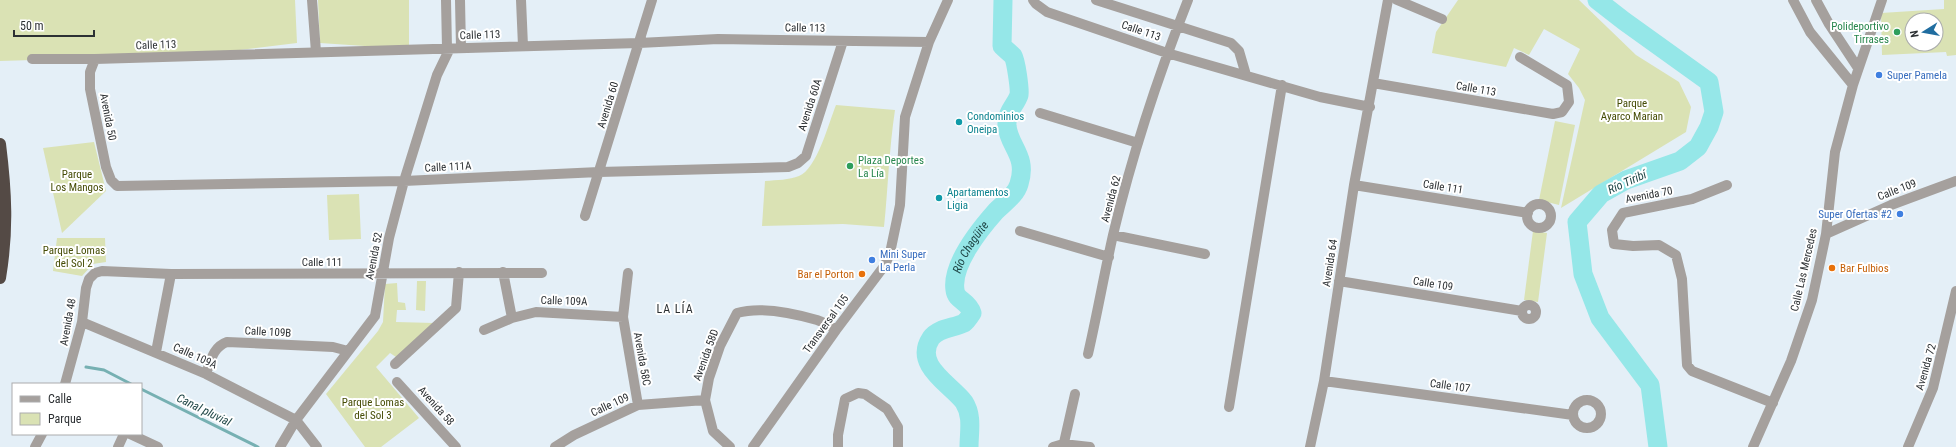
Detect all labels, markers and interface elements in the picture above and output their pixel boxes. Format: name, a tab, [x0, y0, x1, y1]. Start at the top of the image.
scale bar	[14, 12, 94, 38]
north arrow	[1904, 12, 1944, 52]
street label: Calle 113	[1120, 18, 1162, 44]
text: 50 m	[20, 19, 44, 33]
place label: Polideportivo Tirrases	[1831, 20, 1889, 46]
street label: Calle 113	[785, 21, 825, 35]
marker: Polideportivo Tirrases	[1892, 27, 1902, 37]
street label: Calle 113	[460, 28, 500, 42]
text: N	[1908, 29, 1922, 38]
street label: Calle 113	[136, 38, 176, 52]
place label: Super Pamela	[1887, 69, 1947, 82]
marker: Super Pamela	[1874, 70, 1884, 80]
street label: Avenida 60A	[795, 77, 825, 133]
street label: Calle 113	[1455, 79, 1497, 99]
street label: Avenida 60	[595, 80, 621, 130]
street label: Avenida 50	[97, 92, 119, 142]
park label: Parque Ayarco Marian	[1601, 97, 1663, 123]
place label: Condominios Oneipa	[967, 110, 1024, 136]
marker: Condominios Oneipa	[954, 117, 964, 127]
place label: Plaza Deportes La Lía	[858, 154, 924, 180]
street label: Calle 111A	[424, 159, 472, 175]
marker: Plaza Deportes La Lía	[845, 161, 855, 171]
water label: Río Tiribí	[1606, 166, 1650, 197]
park label: Parque Los Mangos	[50, 168, 104, 194]
street label: Avenida 62	[1099, 174, 1123, 224]
street label: Calle 111	[1422, 177, 1464, 197]
street label: Calle 109	[1876, 177, 1918, 203]
street label: Avenida 70	[1624, 184, 1674, 206]
place label: Apartamentos Ligia	[947, 186, 1009, 212]
marker: Apartamentos Ligia	[934, 193, 944, 203]
place label: Super Ofertas #2	[1818, 208, 1892, 221]
marker: Super Ofertas #2	[1895, 209, 1905, 219]
water label: Río Chagüite	[950, 218, 992, 275]
street label: Calle Las Mercedes	[1788, 227, 1820, 313]
street label: Avenida 52	[363, 231, 385, 281]
street label: Avenida 64	[1320, 238, 1340, 288]
park label: Parque Lomas del Sol 2	[43, 244, 105, 270]
place label: Mini Super La Perla	[880, 248, 927, 274]
marker: Mini Super La Perla	[867, 255, 877, 265]
street label: Calle 111	[302, 256, 342, 269]
place label: Bar Fulbios	[1840, 262, 1889, 275]
marker: Bar Fulbios	[1827, 263, 1837, 273]
place label: Bar el Porton	[797, 268, 854, 281]
marker: Bar el Porton	[857, 269, 867, 279]
street label: Calle 109	[1412, 274, 1454, 294]
street label: Transversal 105	[801, 292, 851, 356]
street label: Calle 109A	[540, 294, 588, 308]
street label: Avenida 48	[57, 297, 79, 347]
district label: LA LÍA	[656, 301, 694, 316]
street label: Calle 109B	[244, 324, 292, 340]
street label: Avenida 58D	[691, 327, 721, 383]
street label: Avenida 58C	[631, 331, 653, 387]
street label: Calle 109A	[171, 341, 220, 372]
street label: Avenida 72	[1913, 342, 1939, 392]
street label: Calle 107	[1429, 377, 1471, 395]
legend	[12, 383, 142, 435]
street label: Avenida 58	[415, 384, 457, 428]
water label: Canal pluvial	[175, 391, 234, 429]
street label: Calle 109	[589, 391, 631, 419]
text: Calle	[48, 392, 72, 406]
park label: Parque Lomas del Sol 3	[342, 396, 404, 422]
text: Parque	[48, 412, 82, 426]

